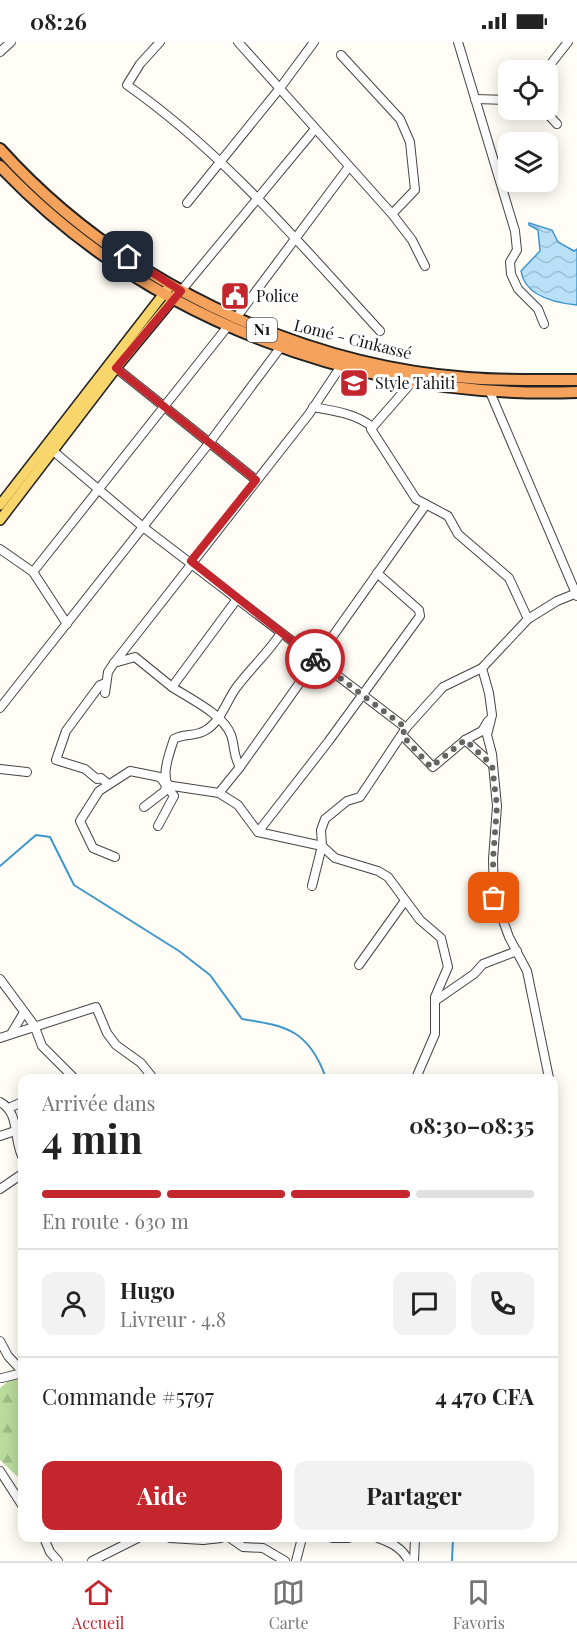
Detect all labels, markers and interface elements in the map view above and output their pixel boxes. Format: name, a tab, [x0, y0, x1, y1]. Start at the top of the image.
text: 08:26	[30, 6, 87, 36]
map controls	[498, 60, 558, 192]
button: locate	[498, 60, 558, 120]
button: layers	[498, 132, 558, 192]
pin	[102, 231, 153, 282]
icon: home	[111, 240, 144, 273]
public building icon: Police	[219, 280, 251, 312]
place label: Police	[256, 285, 299, 306]
street label: Lomé - Cinkassé	[292, 314, 414, 363]
road number: N1	[247, 318, 277, 342]
school or university icon: Style Tahiti	[338, 367, 370, 399]
place label: Style Tahiti	[375, 372, 456, 393]
courier	[285, 629, 345, 689]
icon: bike	[299, 643, 332, 676]
pin	[468, 872, 519, 923]
icon: bag	[477, 881, 510, 914]
text: Arrivée dans	[42, 1089, 156, 1116]
text: 08:30–08:35	[409, 1110, 534, 1140]
text: 4 min	[42, 1112, 143, 1164]
text: En route · 630 m	[42, 1207, 189, 1234]
button: person	[42, 1272, 105, 1335]
button: chat	[393, 1272, 456, 1335]
button: phone	[471, 1272, 534, 1335]
text: Hugo	[120, 1275, 175, 1305]
text: Livreur · 4.8	[120, 1305, 226, 1332]
text: Commande #5797	[42, 1381, 214, 1411]
text: 4 470 CFA	[435, 1381, 534, 1411]
button: Aide	[42, 1461, 282, 1530]
button: Partager	[294, 1461, 534, 1530]
tab: Accueil	[72, 1576, 124, 1633]
tab: Carte	[269, 1576, 308, 1633]
tab: Favoris	[453, 1576, 505, 1633]

